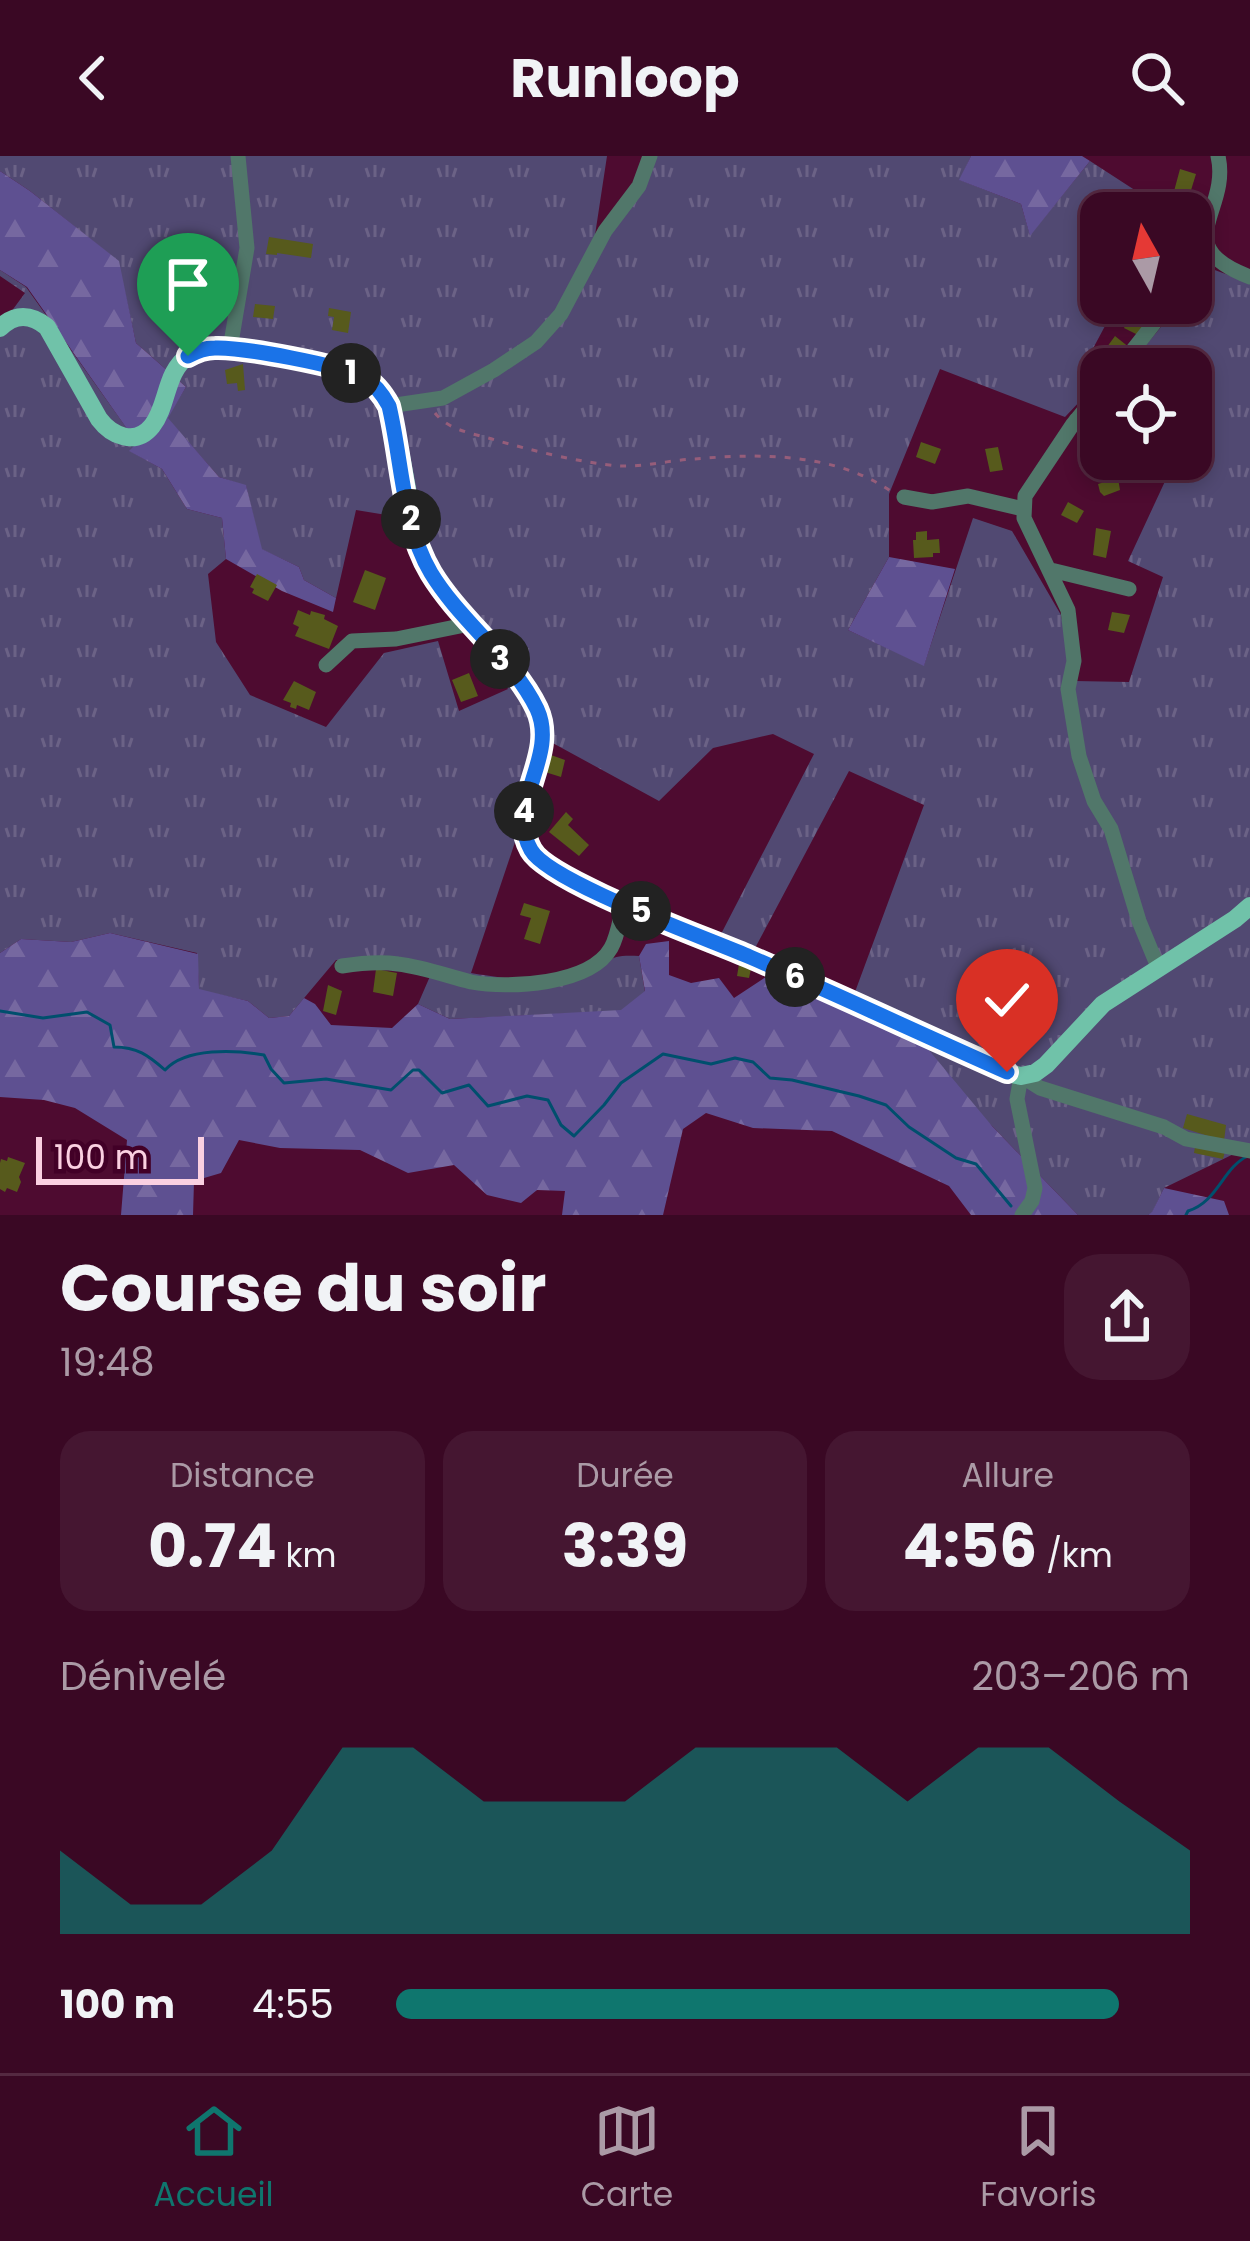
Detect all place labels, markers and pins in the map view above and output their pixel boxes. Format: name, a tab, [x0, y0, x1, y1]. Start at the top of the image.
pin	[137, 233, 239, 356]
pin: 1	[321, 343, 381, 403]
pin: 2	[381, 489, 441, 549]
pin: 3	[470, 629, 530, 689]
pin: 4	[494, 781, 554, 841]
pin: 5	[611, 881, 671, 941]
pin: 6	[765, 947, 825, 1007]
pin	[956, 949, 1058, 1072]

